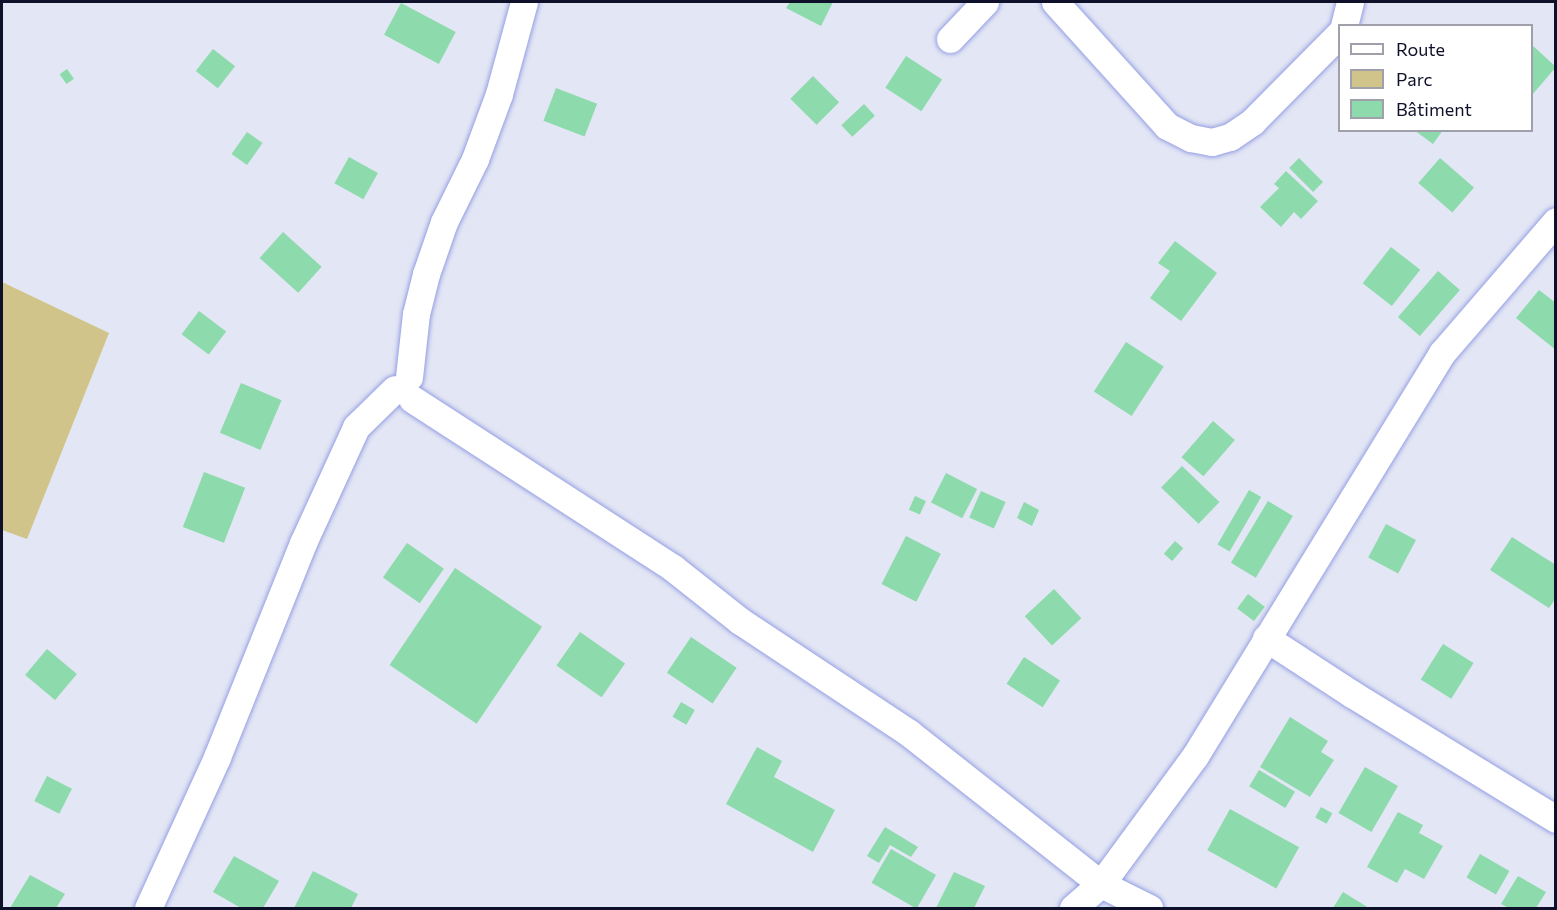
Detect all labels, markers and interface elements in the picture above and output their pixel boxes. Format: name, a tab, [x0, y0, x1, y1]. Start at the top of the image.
legend	[1338, 24, 1533, 132]
text: Route	[1396, 38, 1445, 60]
text: Parc	[1396, 68, 1433, 90]
text: Bâtiment	[1396, 98, 1472, 120]

